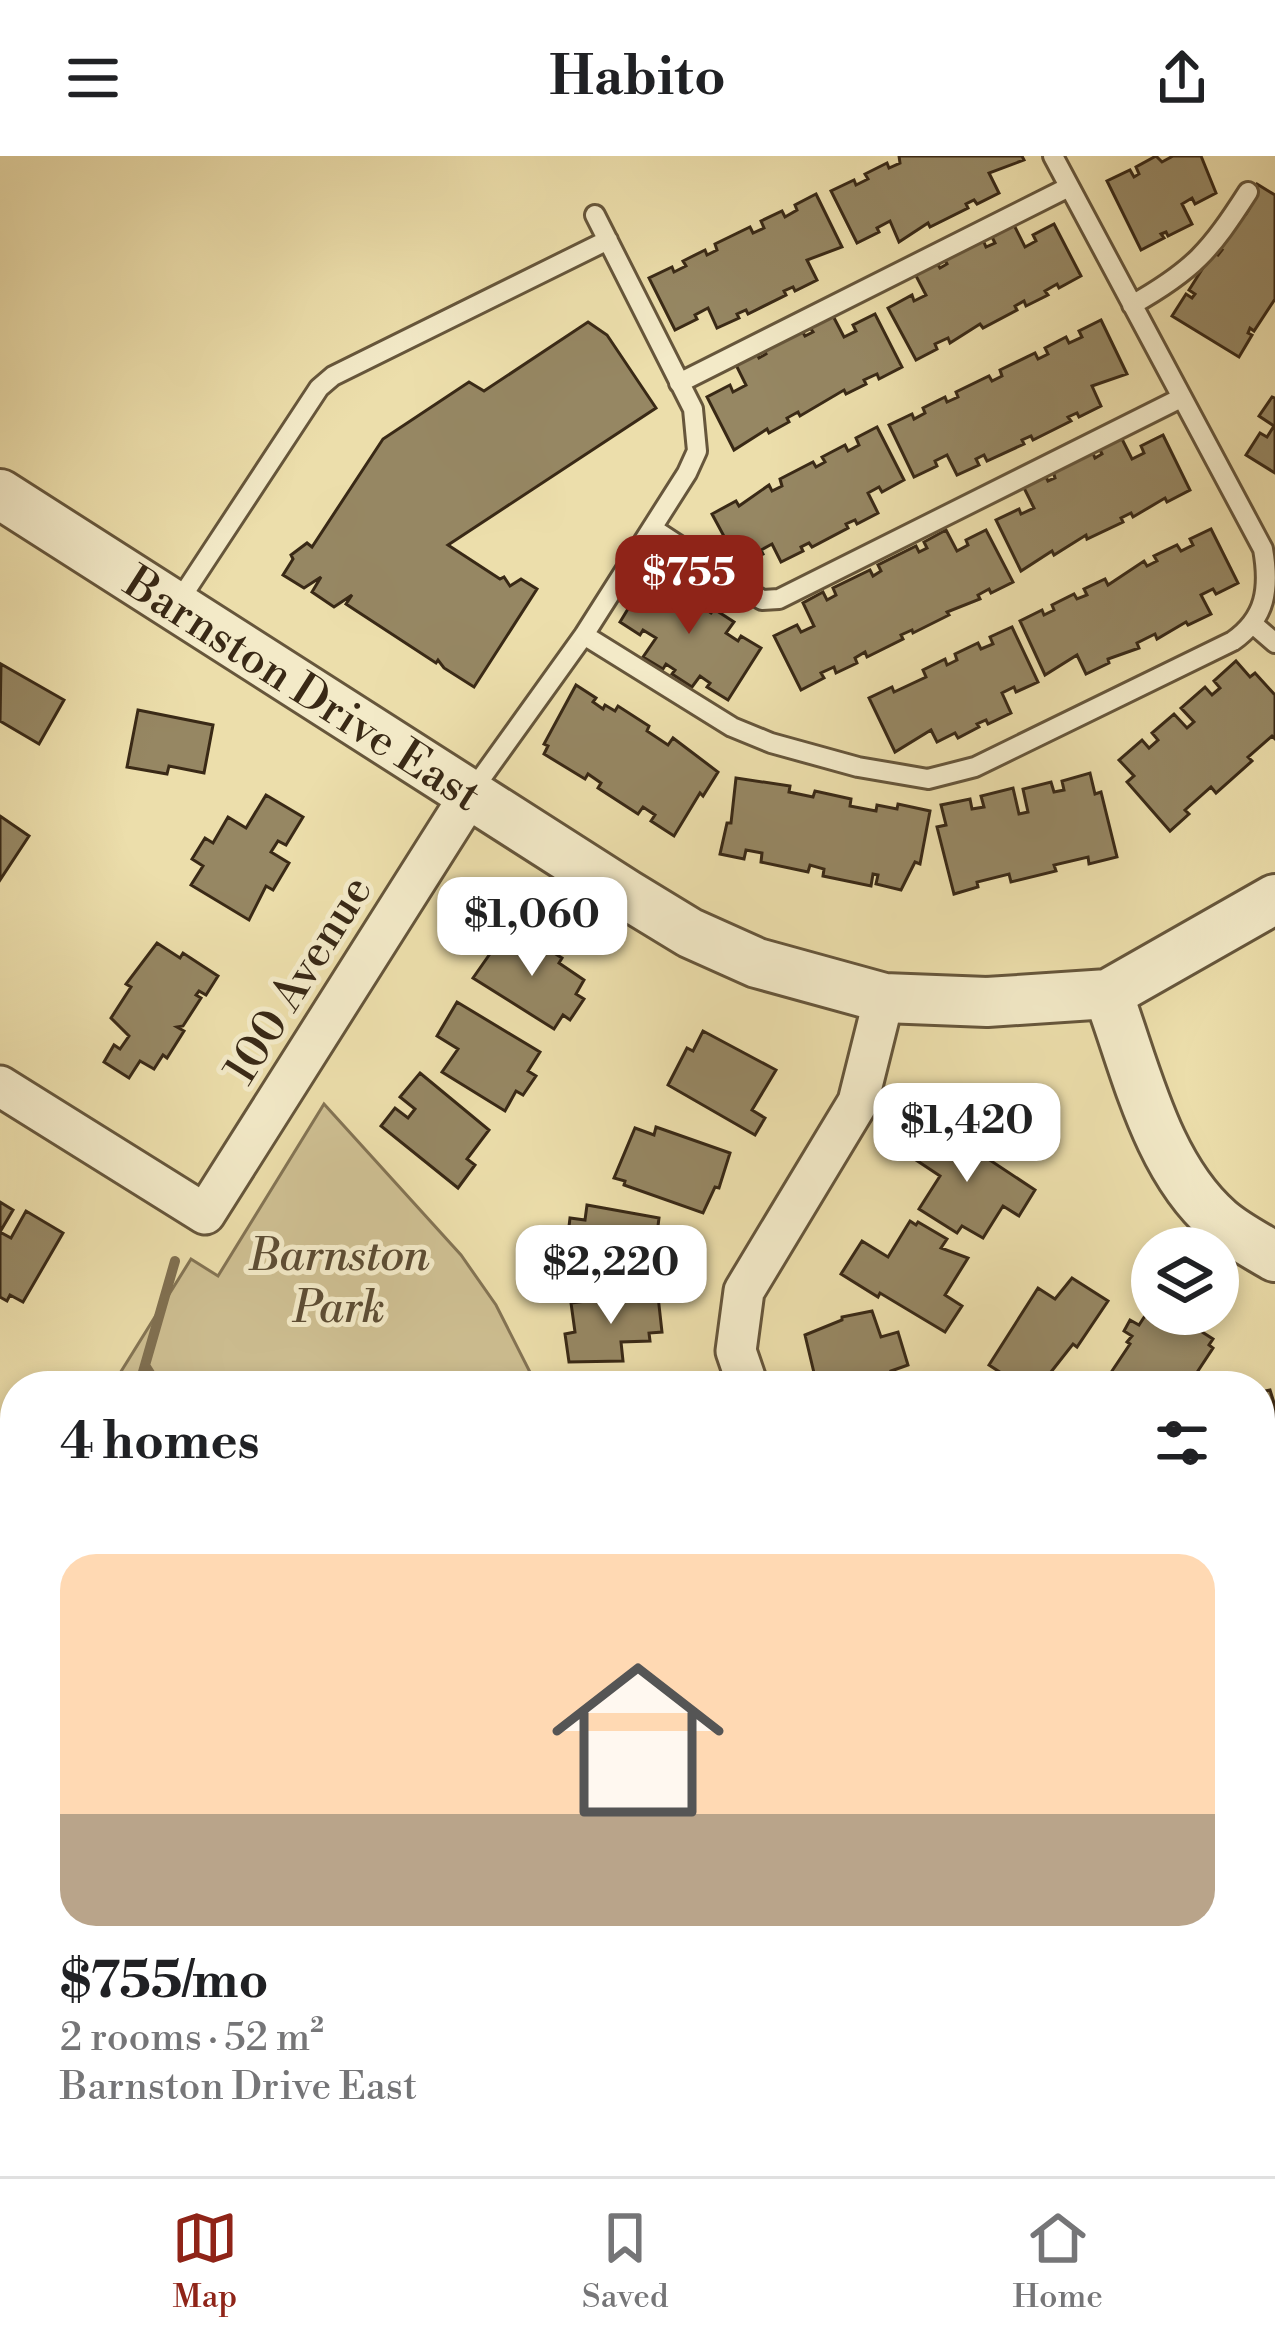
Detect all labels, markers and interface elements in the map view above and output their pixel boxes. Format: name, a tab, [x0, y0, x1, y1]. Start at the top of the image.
text: Habito	[549, 44, 726, 112]
icon: menu	[60, 45, 126, 111]
icon: share	[1149, 45, 1215, 111]
pin: $755	[618, 535, 760, 637]
text: $755	[642, 549, 736, 598]
street label: Barnston Drive East	[112, 554, 491, 825]
street label: 100 Avenue	[213, 865, 386, 1095]
pin: $1,060	[434, 877, 630, 979]
text: $1,060	[464, 891, 600, 940]
pin: $1,420	[869, 1083, 1065, 1185]
text: $1,420	[900, 1097, 1034, 1146]
pin: $2,220	[513, 1225, 709, 1327]
map controls	[1131, 1227, 1239, 1335]
button: layers	[1131, 1227, 1239, 1335]
park label: Barnston Park	[248, 1228, 430, 1337]
text: $2,220	[543, 1239, 679, 1288]
icon: filters	[1149, 1410, 1215, 1476]
text: 4 homes	[60, 1411, 260, 1475]
icon: home	[530, 1632, 746, 1848]
text: $755/mo	[60, 1950, 269, 2014]
text: 2 rooms · 52 m²	[60, 2014, 324, 2063]
text: Barnston Drive East	[60, 2063, 417, 2112]
tab: Map	[172, 2205, 238, 2318]
tab: Saved	[582, 2205, 669, 2318]
tab: Home	[1012, 2205, 1103, 2318]

